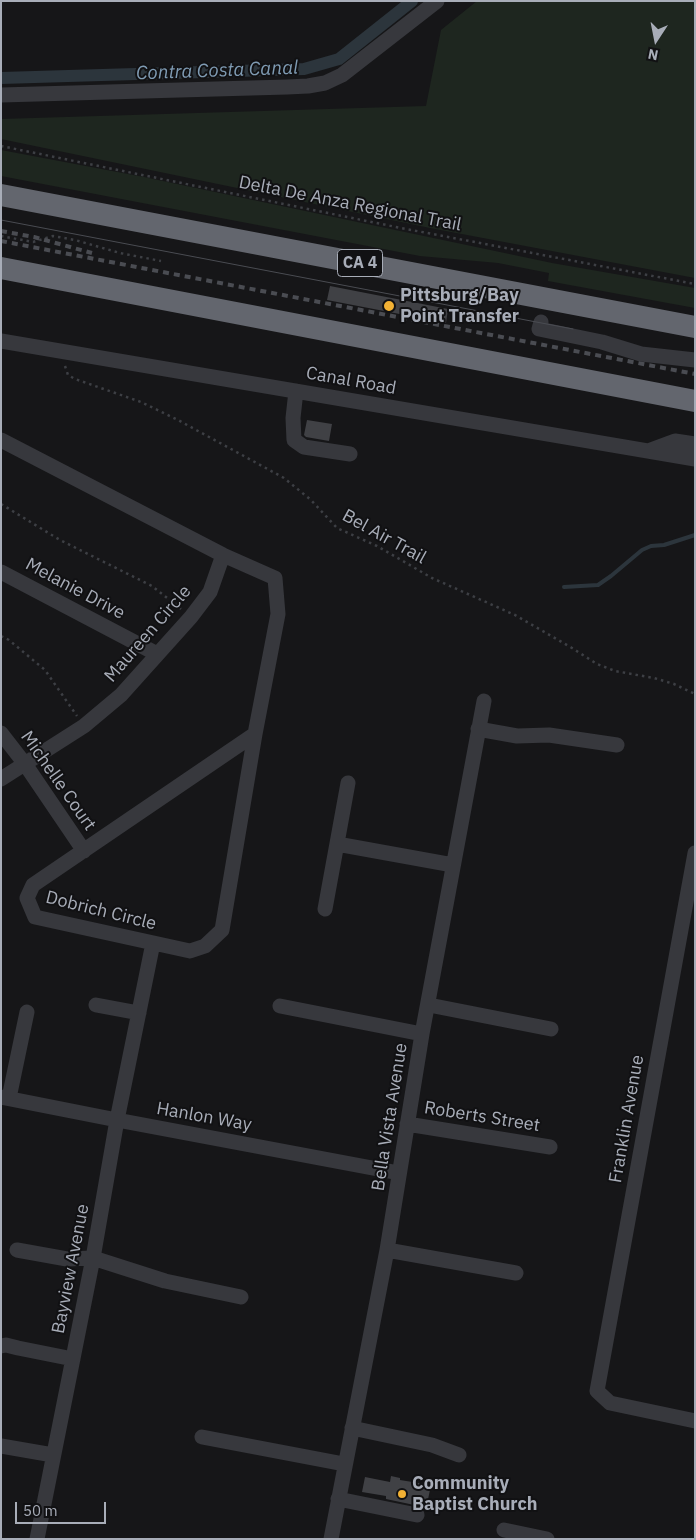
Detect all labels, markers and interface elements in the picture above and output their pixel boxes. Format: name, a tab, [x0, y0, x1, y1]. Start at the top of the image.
north arrow	[631, 15, 681, 65]
text: N	[646, 45, 660, 65]
water label: Contra Costa Canal	[136, 57, 298, 85]
street label: Delta De Anza Regional Trail	[237, 172, 463, 236]
road number: CA 4	[338, 250, 382, 276]
place label: Pittsburg/Bay Point Transfer	[400, 285, 519, 328]
marker: Pittsburg/Bay Point Transfer	[382, 299, 396, 313]
street label: Canal Road	[304, 362, 398, 400]
street label: Bel Air Trail	[338, 505, 430, 569]
street label: Melanie Drive	[22, 554, 128, 624]
street label: Maureen Circle	[100, 581, 196, 687]
street label: Michelle Court	[16, 727, 100, 835]
street label: Dobrich Circle	[43, 887, 159, 935]
street label: Bella Vista Avenue	[368, 1041, 412, 1193]
street label: Franklin Avenue	[605, 1053, 649, 1185]
street label: Roberts Street	[423, 1097, 541, 1137]
street label: Hanlon Way	[155, 1098, 253, 1136]
street label: Bayview Avenue	[48, 1202, 94, 1336]
place label: Community Baptist Church	[412, 1473, 538, 1516]
marker: Community Baptist Church	[396, 1488, 408, 1500]
scale bar	[18, 1492, 109, 1524]
text: 50 m	[23, 1501, 58, 1520]

